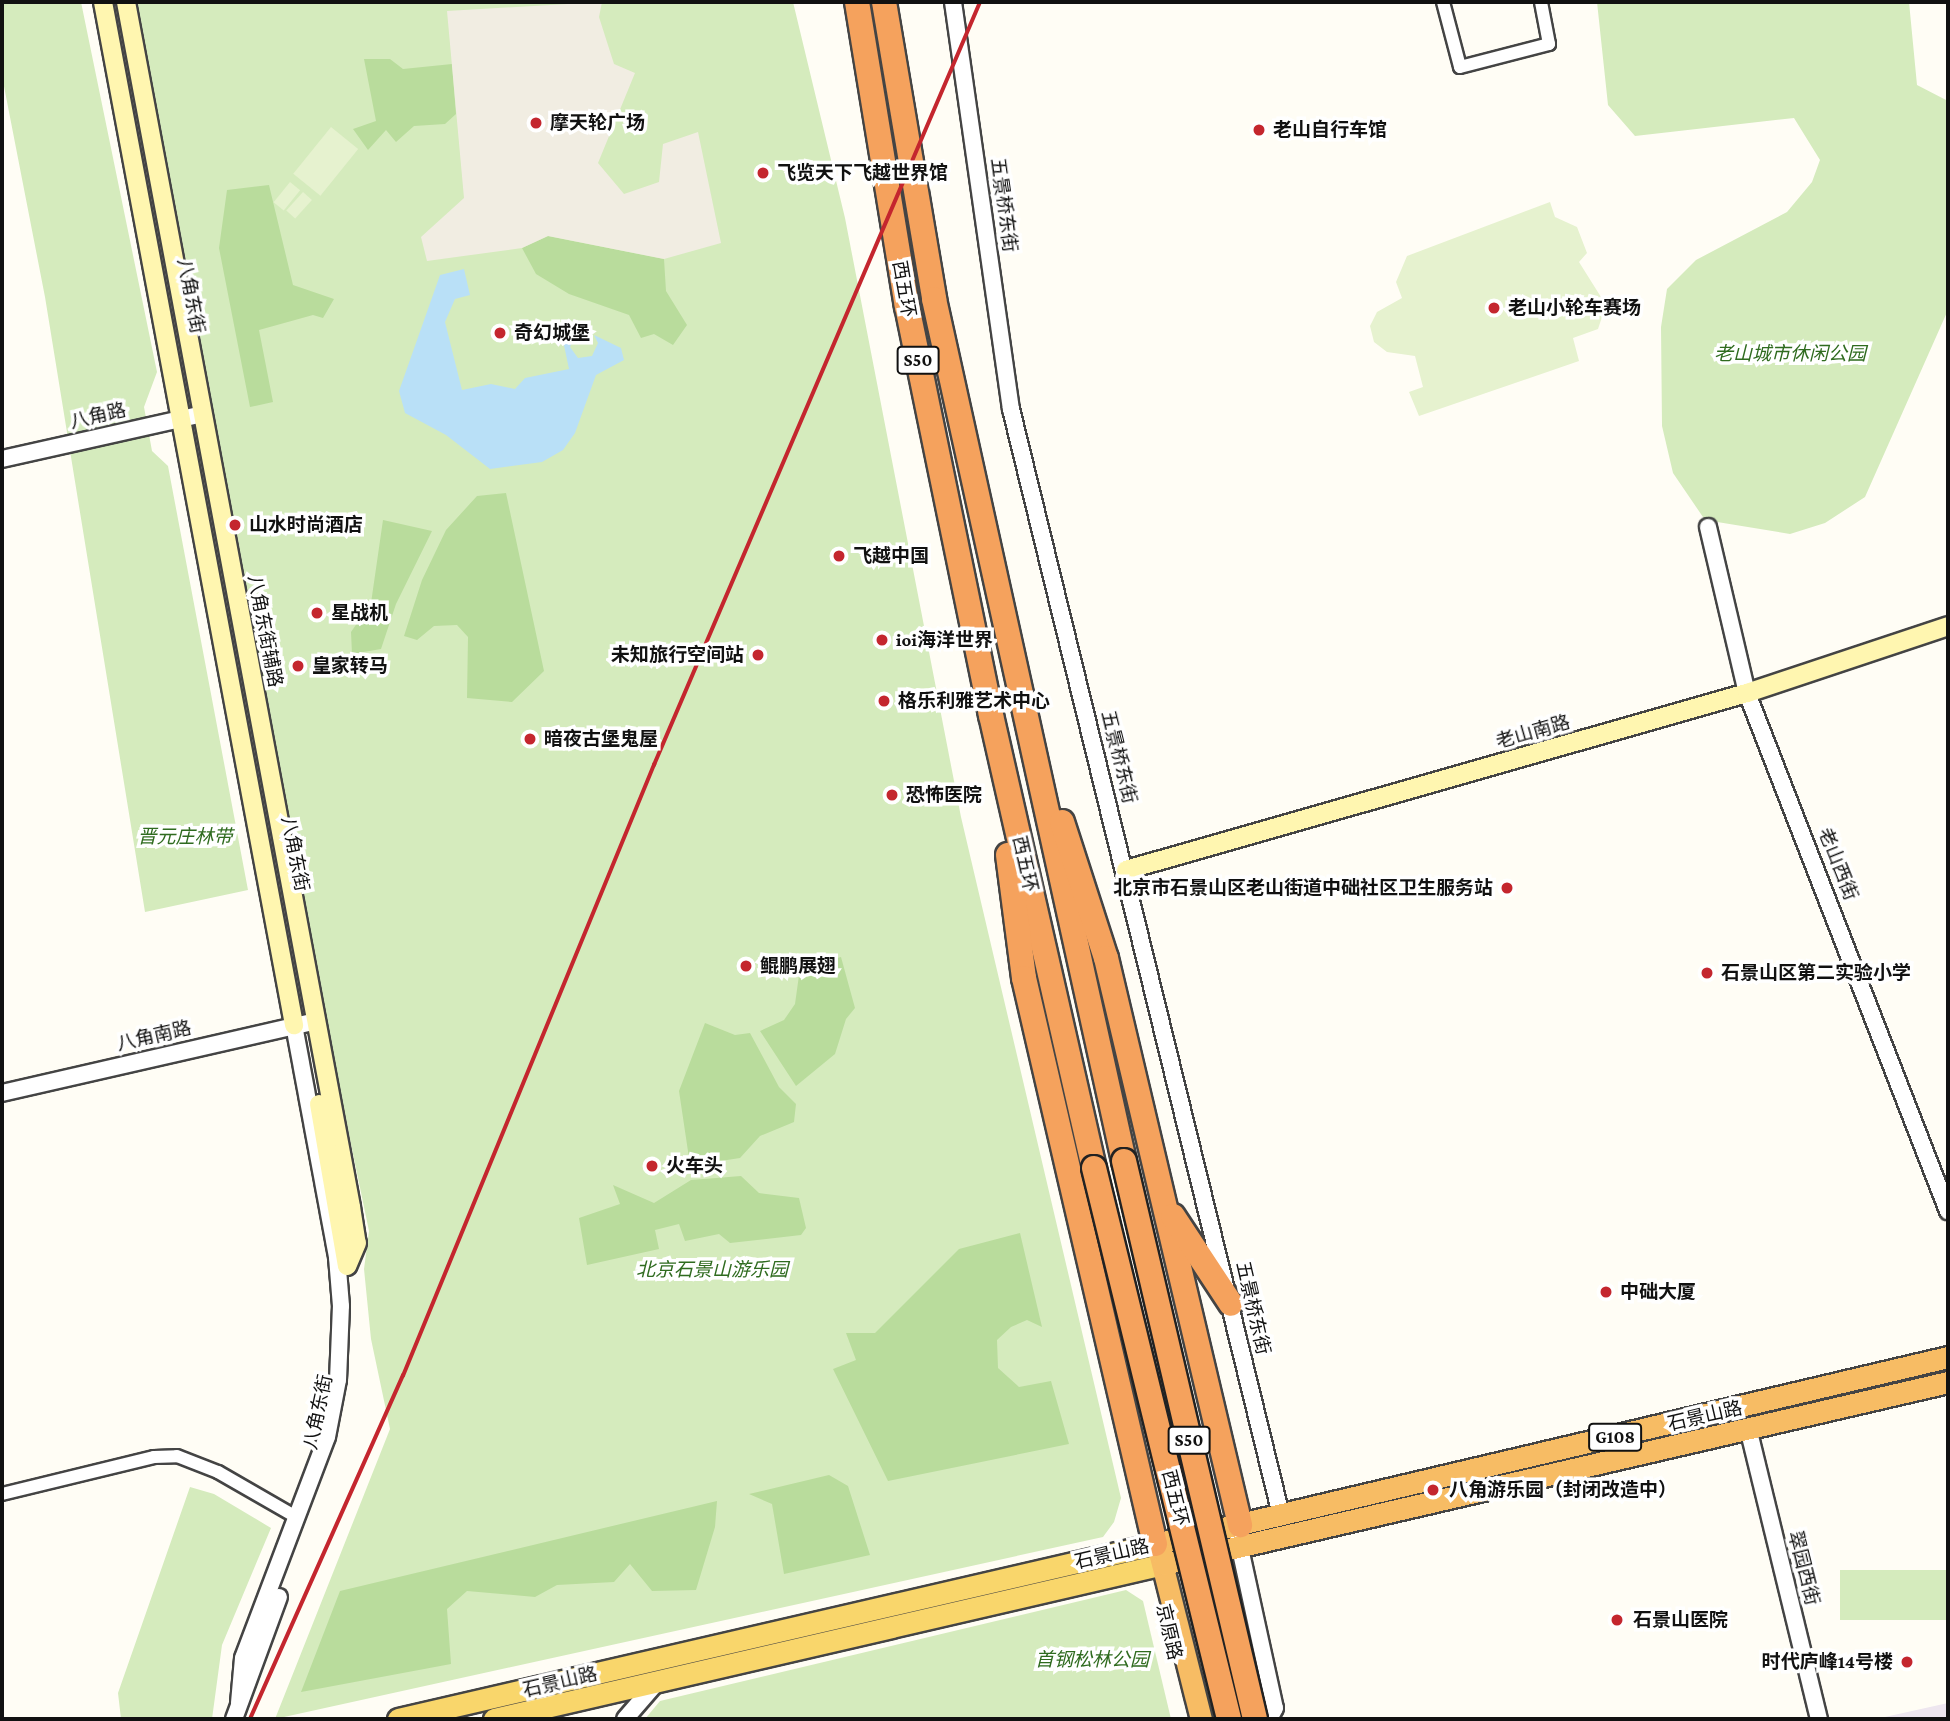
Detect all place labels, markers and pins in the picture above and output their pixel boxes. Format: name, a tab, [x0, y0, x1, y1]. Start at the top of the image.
place label: 摩天轮广场	[550, 112, 645, 134]
marker: 摩天轮广场	[528, 115, 544, 131]
place label: 老山自行车馆	[1273, 119, 1387, 141]
marker: 老山自行车馆	[1251, 122, 1267, 138]
place label: 飞览天下飞越世界馆	[777, 162, 948, 184]
marker: 飞览天下飞越世界馆	[755, 165, 771, 181]
place label: 老山小轮车赛场	[1508, 297, 1641, 319]
marker: 老山小轮车赛场	[1486, 300, 1502, 316]
place label: 奇幻城堡	[514, 322, 590, 344]
marker: 奇幻城堡	[492, 325, 508, 341]
place label: 山水时尚酒店	[249, 514, 363, 536]
marker: 山水时尚酒店	[227, 517, 243, 533]
place label: 飞越中国	[853, 545, 929, 567]
marker: 飞越中国	[831, 548, 847, 564]
place label: 星战机	[331, 602, 388, 624]
marker: 星战机	[309, 605, 325, 621]
place label: ioi海洋世界	[896, 629, 993, 651]
marker: ioi海洋世界	[874, 632, 890, 648]
place label: 未知旅行空间站	[611, 644, 744, 666]
marker: 未知旅行空间站	[750, 647, 766, 663]
place label: 皇家转马	[312, 655, 388, 677]
marker: 皇家转马	[290, 658, 306, 674]
place label: 格乐利雅艺术中心	[898, 690, 1050, 712]
marker: 格乐利雅艺术中心	[876, 693, 892, 709]
place label: 暗夜古堡鬼屋	[544, 728, 658, 750]
marker: 暗夜古堡鬼屋	[522, 731, 538, 747]
place label: 恐怖医院	[906, 784, 982, 806]
marker: 恐怖医院	[884, 787, 900, 803]
place label: 北京市石景山区老山街道中础社区卫生服务站	[1113, 877, 1493, 899]
marker: 北京市石景山区老山街道中础社区卫生服务站	[1499, 880, 1515, 896]
place label: 鲲鹏展翅	[760, 955, 836, 977]
marker: 鲲鹏展翅	[738, 958, 754, 974]
place label: 石景山区第二实验小学	[1721, 962, 1911, 984]
marker: 石景山区第二实验小学	[1699, 965, 1715, 981]
place label: 火车头	[666, 1155, 723, 1177]
marker: 火车头	[644, 1158, 660, 1174]
place label: 中础大厦	[1620, 1281, 1696, 1303]
marker: 中础大厦	[1598, 1284, 1614, 1300]
place label: 八角游乐园（封闭改造中）	[1449, 1479, 1677, 1501]
marker: 八角游乐园（封闭改造中）	[1423, 1480, 1443, 1500]
place label: 石景山医院	[1633, 1609, 1728, 1631]
marker: 石景山医院	[1607, 1610, 1627, 1630]
place label: 时代庐峰14号楼	[1762, 1651, 1893, 1673]
marker: 时代庐峰14号楼	[1899, 1654, 1915, 1670]

